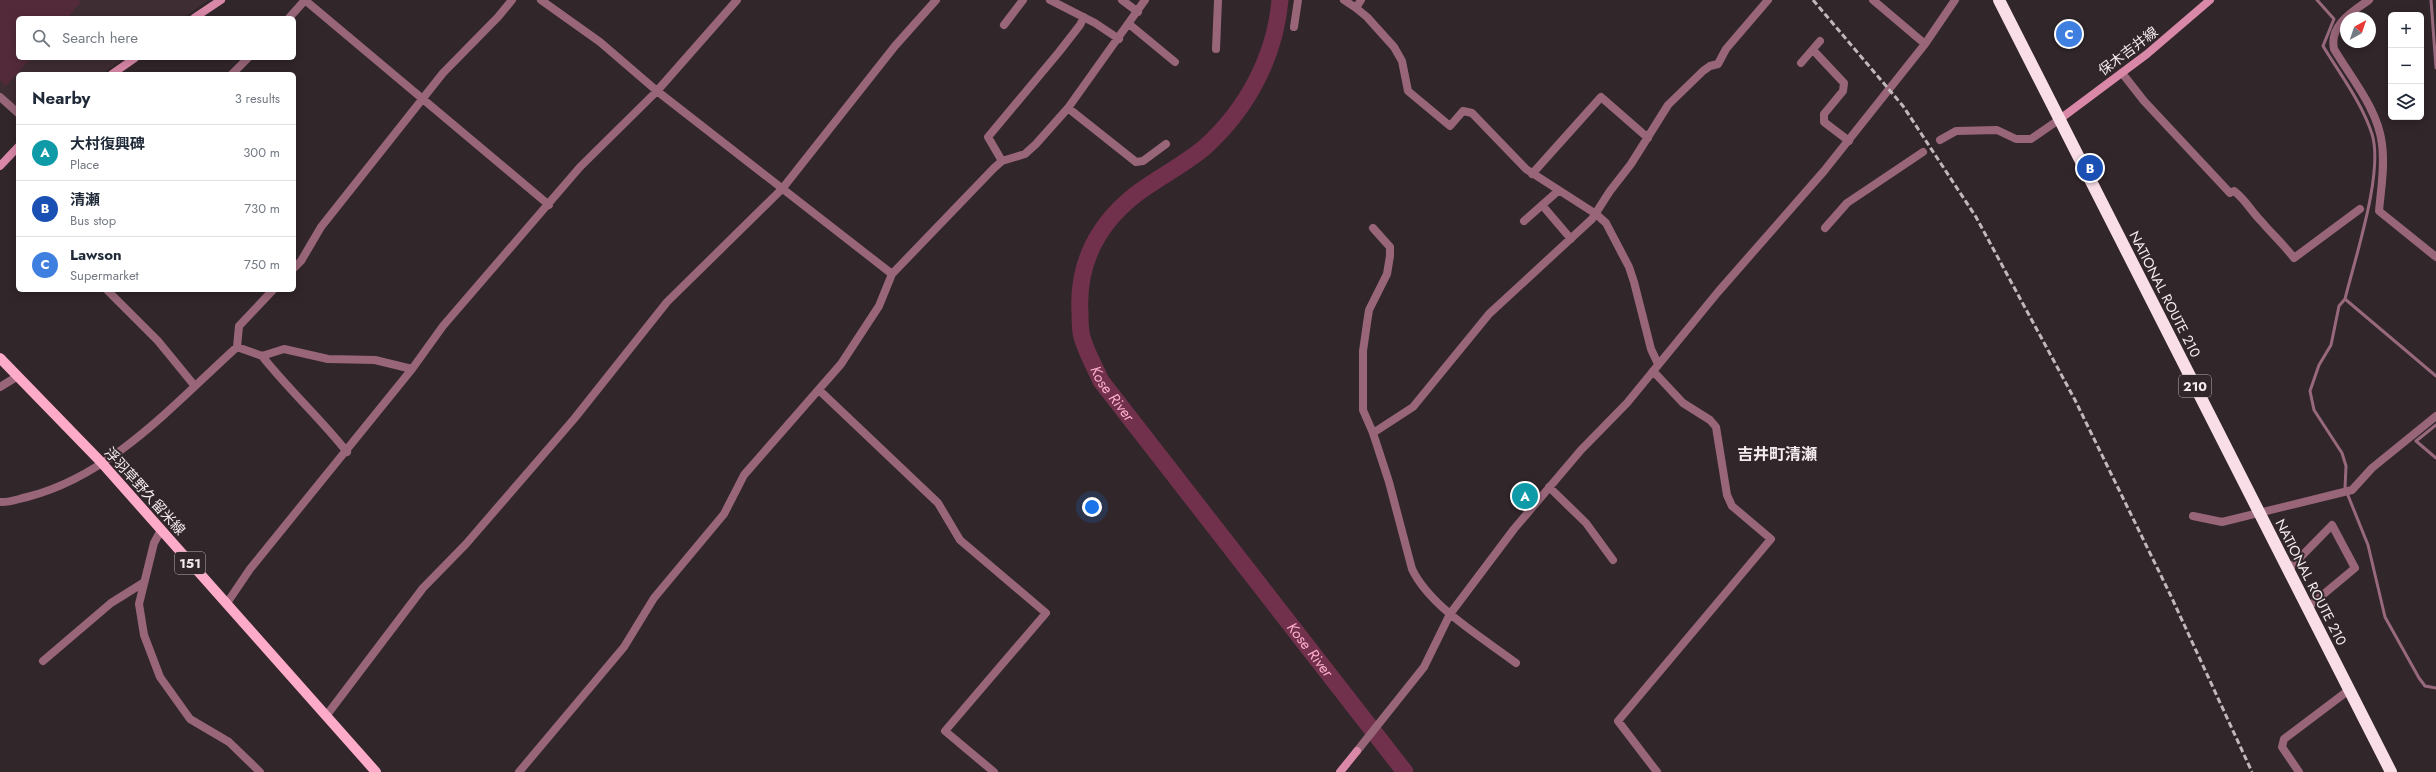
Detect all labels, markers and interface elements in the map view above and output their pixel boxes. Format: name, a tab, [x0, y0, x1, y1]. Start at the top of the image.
north arrow	[2340, 12, 2376, 48]
map controls	[2388, 12, 2424, 120]
button: +	[2388, 12, 2424, 48]
search box	[16, 16, 296, 60]
pin: C	[2056, 19, 2082, 49]
street label: 保木吉井線	[2094, 22, 2162, 80]
icon: search	[30, 27, 52, 49]
text: Search here	[62, 27, 138, 49]
button: −	[2388, 48, 2424, 84]
button: layers	[2388, 84, 2424, 120]
text: Nearby	[32, 86, 90, 110]
text: 3 results	[235, 89, 280, 108]
text: 大村復興碑	[70, 133, 145, 155]
text: A	[40, 143, 50, 162]
text: 300 m	[243, 143, 280, 162]
pin: B	[2077, 153, 2103, 183]
text: Place	[70, 155, 99, 174]
text: 清瀬	[70, 189, 100, 211]
text: B	[41, 199, 49, 218]
text: 730 m	[244, 199, 280, 218]
text: Bus stop	[70, 211, 116, 230]
street label: NATIONAL ROUTE 210	[2124, 227, 2206, 361]
text: Lawson	[70, 244, 122, 266]
text: C	[40, 255, 50, 274]
text: 750 m	[244, 255, 280, 274]
text: Supermarket	[70, 266, 139, 285]
water label: Kose River	[1085, 362, 1140, 427]
road number: 210	[2179, 375, 2211, 397]
street label: 浮羽草野久留米線	[100, 443, 190, 539]
district label: 吉井町清瀬	[1737, 443, 1817, 466]
pin: A	[1512, 481, 1538, 511]
your location	[1082, 497, 1102, 517]
street label: NATIONAL ROUTE 210	[2270, 515, 2352, 649]
road number: 151	[175, 552, 205, 574]
water label: Kose River	[1282, 618, 1339, 683]

